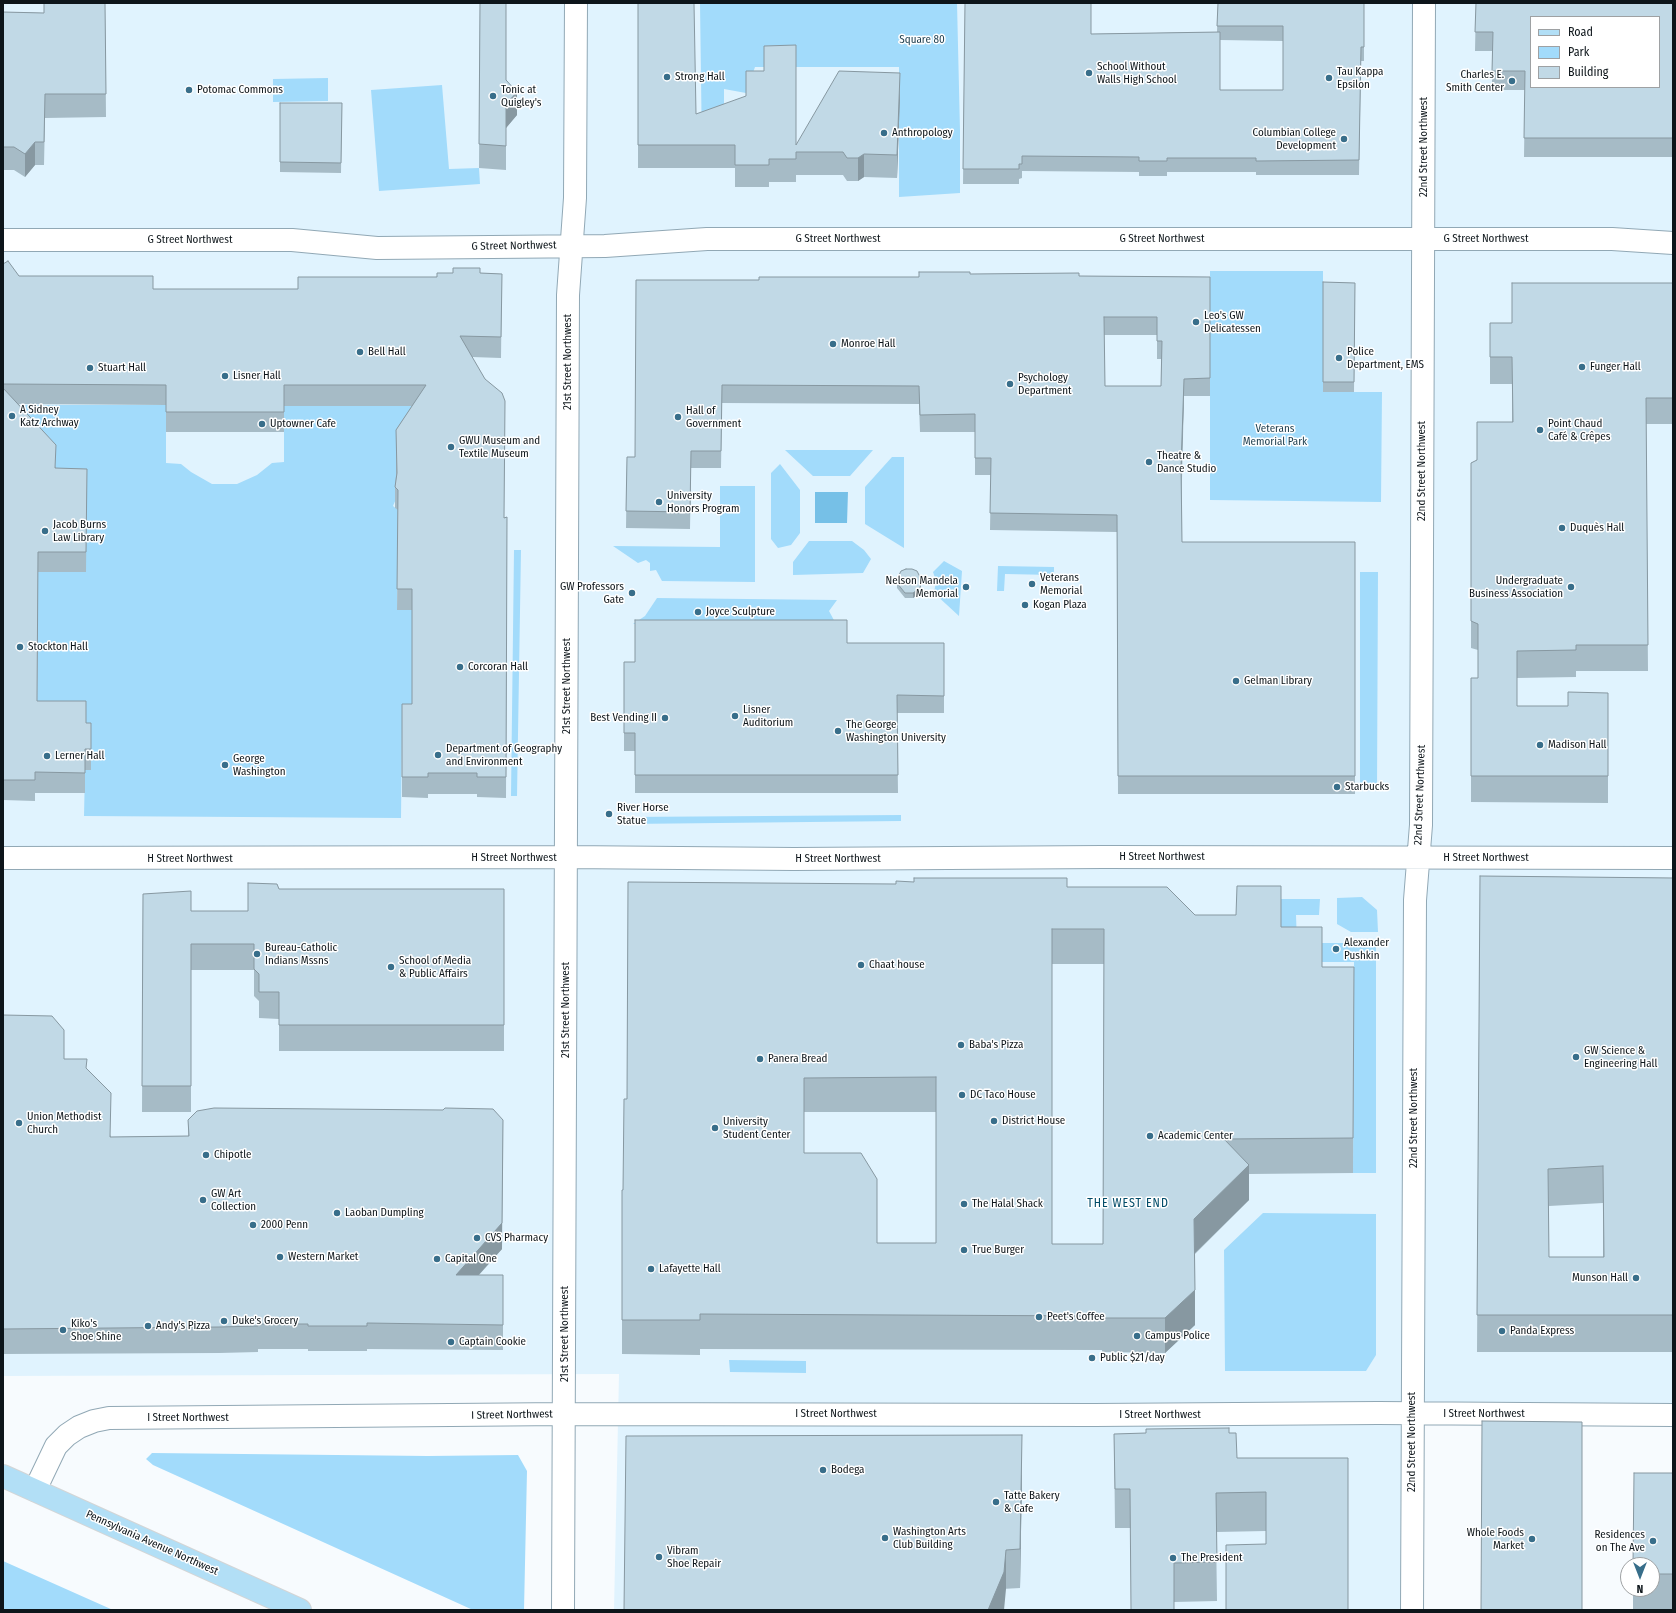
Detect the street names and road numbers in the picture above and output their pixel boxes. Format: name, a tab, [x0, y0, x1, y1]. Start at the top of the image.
street label: 22nd Street Northwest	[1417, 97, 1431, 197]
street label: G Street Northwest	[795, 232, 881, 246]
street label: G Street Northwest	[1119, 232, 1205, 246]
street label: G Street Northwest	[1443, 232, 1529, 246]
street label: G Street Northwest	[147, 233, 233, 247]
street label: G Street Northwest	[471, 239, 557, 253]
street label: 21st Street Northwest	[561, 314, 575, 410]
street label: 22nd Street Northwest	[1415, 421, 1429, 521]
street label: 21st Street Northwest	[560, 638, 574, 734]
street label: 22nd Street Northwest	[1412, 745, 1428, 845]
street label: H Street Northwest	[1119, 850, 1205, 864]
street label: H Street Northwest	[471, 851, 557, 865]
street label: H Street Northwest	[1443, 851, 1529, 865]
street label: H Street Northwest	[147, 852, 233, 866]
street label: H Street Northwest	[795, 852, 881, 866]
street label: 21st Street Northwest	[559, 962, 573, 1058]
street label: 22nd Street Northwest	[1407, 1068, 1421, 1168]
street label: 21st Street Northwest	[558, 1286, 572, 1382]
street label: 22nd Street Northwest	[1405, 1392, 1419, 1492]
street label: I Street Northwest	[795, 1407, 877, 1421]
street label: I Street Northwest	[1443, 1407, 1525, 1421]
street label: I Street Northwest	[471, 1408, 553, 1422]
street label: I Street Northwest	[1119, 1408, 1201, 1422]
street label: I Street Northwest	[147, 1411, 229, 1425]
street label: Pennsylvania Avenue Northwest	[84, 1508, 220, 1578]

